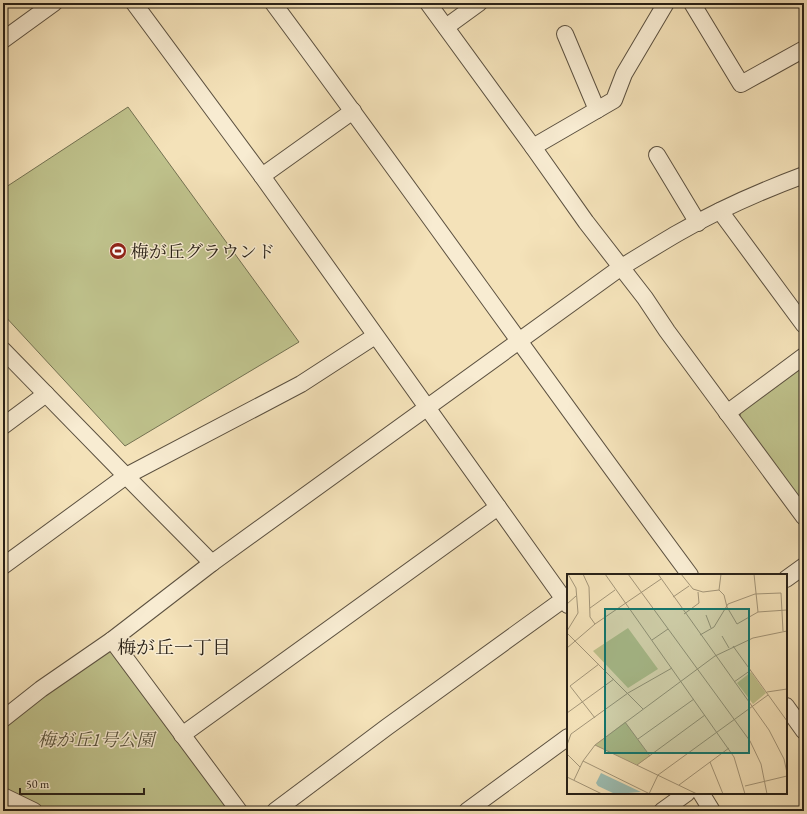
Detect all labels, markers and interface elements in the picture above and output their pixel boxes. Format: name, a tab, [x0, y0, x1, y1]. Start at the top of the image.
place label: 梅が丘グラウンド	[131, 240, 275, 263]
sports icon: 梅が丘グラウンド	[108, 241, 128, 261]
inset map	[567, 574, 787, 794]
district label: 梅が丘一丁目	[117, 635, 231, 660]
park label: 梅が丘1号公園	[38, 728, 157, 751]
scale bar	[20, 770, 144, 796]
text: 50 m	[26, 776, 50, 792]

